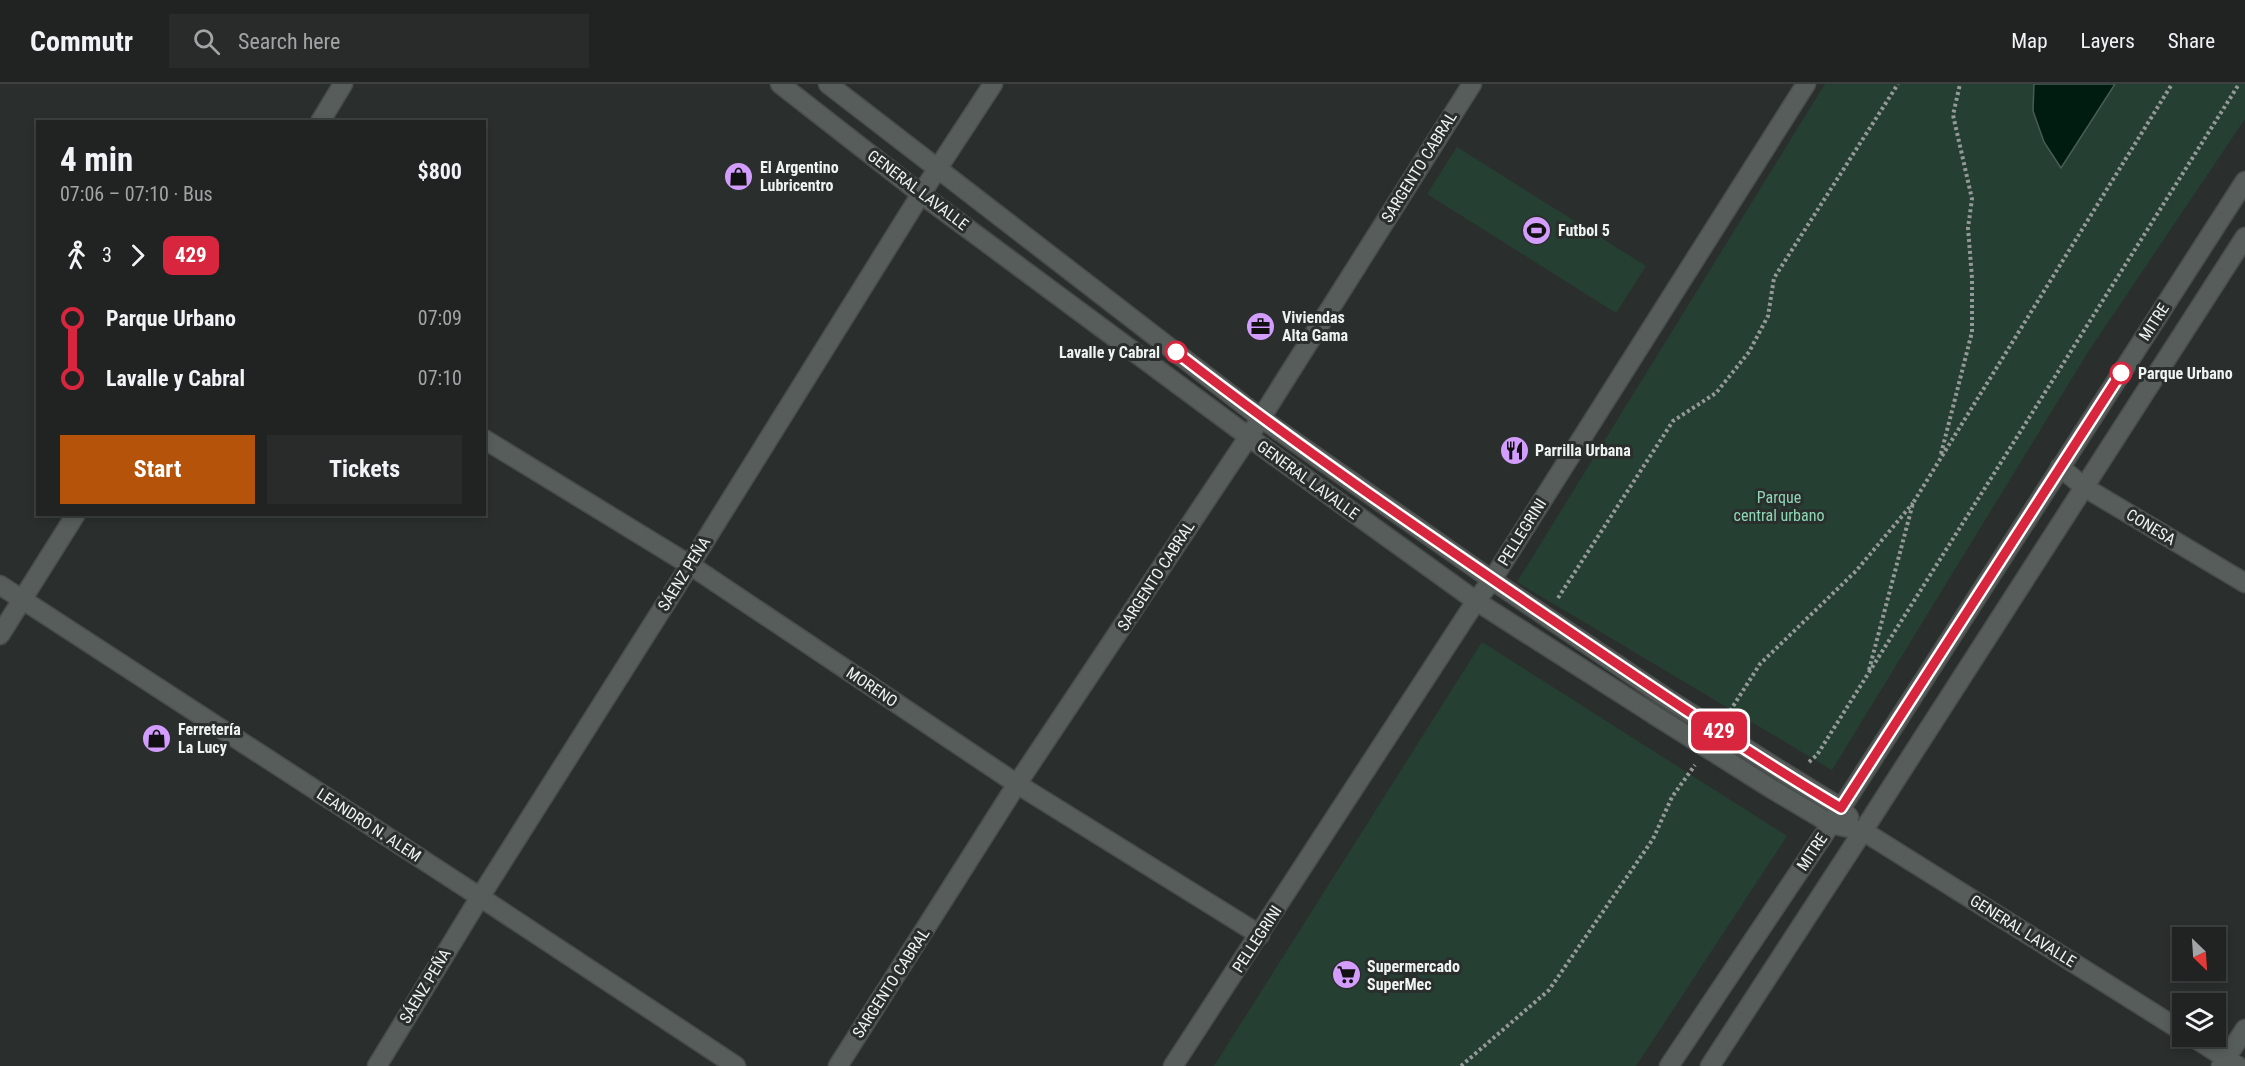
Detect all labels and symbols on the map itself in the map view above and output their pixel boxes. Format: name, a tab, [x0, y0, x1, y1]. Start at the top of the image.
street label: SARGENTO CABRAL	[1377, 108, 1461, 226]
street label: GENERAL LAVALLE	[864, 146, 972, 234]
place label: El Argentino Lubricentro	[760, 158, 839, 195]
shop icon: El Argentino Lubricentro	[723, 160, 755, 192]
sports icon: Futbol 5	[1521, 214, 1553, 246]
place label: Futbol 5	[1558, 221, 1610, 240]
street label: MITRE	[2135, 300, 2173, 344]
place label: Viviendas Alta Gama	[1282, 308, 1348, 345]
office icon: Viviendas Alta Gama	[1245, 310, 1277, 342]
marker: Lavalle y Cabral	[1165, 341, 1187, 363]
place label: Lavalle y Cabral	[1059, 343, 1160, 362]
marker: Parque Urbano	[2110, 362, 2132, 384]
place label: Parque Urbano	[2138, 364, 2233, 383]
restaurant icon: Parrilla Urbana	[1498, 434, 1530, 466]
street label: GENERAL LAVALLE	[1253, 437, 1363, 523]
place label: Parrilla Urbana	[1535, 441, 1631, 460]
park label: Parque central urbano	[1734, 488, 1824, 525]
street label: PELLEGRINI	[1494, 495, 1550, 569]
street label: CONESA	[2123, 505, 2179, 549]
street label: SARGENTO CABRAL	[1113, 517, 1199, 634]
street label: SÁENZ PEÑA	[653, 533, 714, 614]
street label: MORENO	[843, 663, 901, 711]
line badge: 429	[1684, 712, 1754, 750]
place label: Ferretería La Lucy	[178, 720, 241, 757]
shop icon: Ferretería La Lucy	[141, 722, 173, 754]
street label: LEANDRO N. ALEM	[313, 784, 425, 866]
street label: MITRE	[1793, 830, 1831, 874]
street label: GENERAL LAVALLE	[1967, 891, 2080, 971]
street label: PELLEGRINI	[1228, 902, 1286, 976]
street label: SARGENTO CABRAL	[848, 924, 934, 1041]
north arrow	[2172, 927, 2226, 981]
street label: SÁENZ PEÑA	[394, 945, 455, 1027]
place label: Supermercado SuperMec	[1367, 957, 1460, 994]
supermarket icon: Supermercado SuperMec	[1330, 959, 1362, 991]

